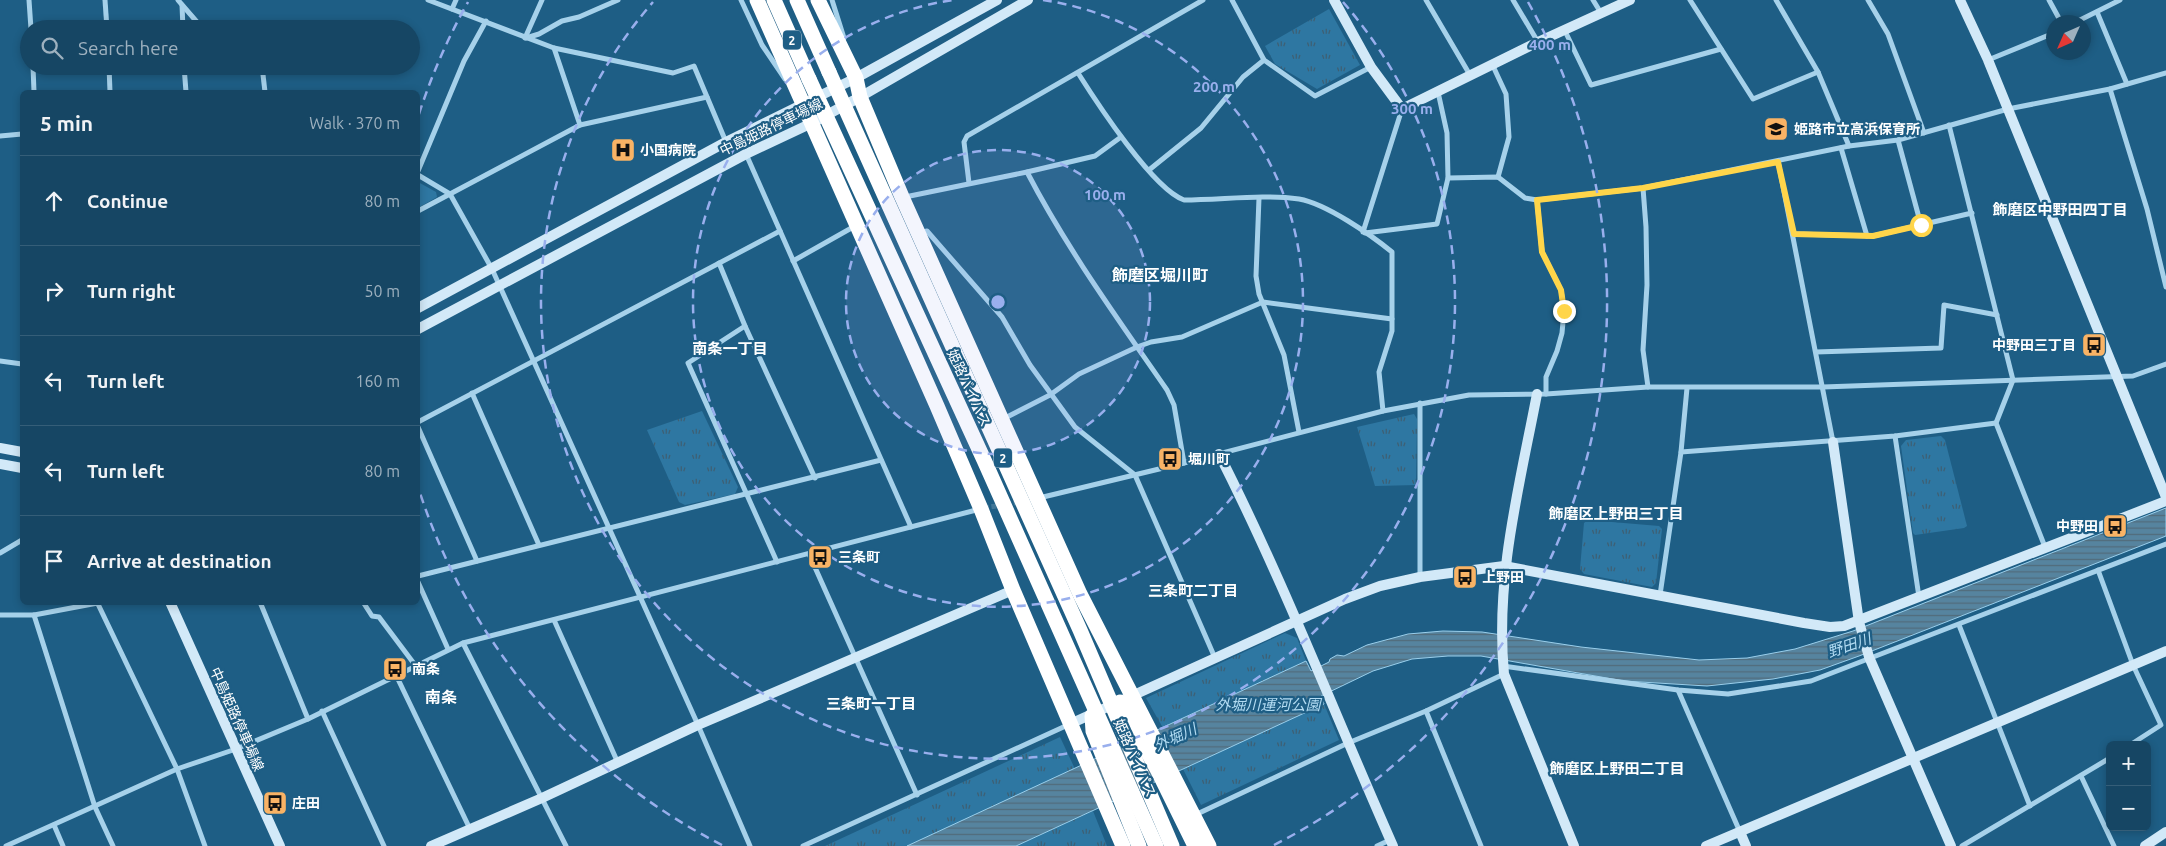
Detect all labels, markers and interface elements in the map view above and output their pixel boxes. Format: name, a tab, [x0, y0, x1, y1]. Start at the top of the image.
north arrow	[2046, 15, 2091, 60]
search box	[20, 20, 420, 75]
road number: 2	[783, 30, 801, 50]
icon: search	[38, 34, 66, 62]
text: 400 m	[1529, 36, 1571, 53]
text: Search here	[78, 37, 178, 59]
text: 200 m	[1193, 78, 1235, 95]
street label: 中島姫路停車場線	[717, 95, 825, 159]
text: 300 m	[1391, 100, 1433, 117]
text: 5 min	[40, 111, 93, 135]
text: Walk · 370 m	[309, 114, 400, 132]
school or university icon: 姫路市立高浜保育所	[1763, 116, 1789, 142]
place label: 姫路市立高浜保育所	[1794, 121, 1920, 137]
hospital icon: 小国病院	[610, 137, 636, 163]
place label: 小国病院	[640, 142, 696, 158]
text: 100 m	[1084, 186, 1126, 203]
icon: ahead	[40, 187, 68, 215]
text: Continue	[87, 190, 168, 212]
text: 80 m	[364, 192, 400, 210]
district label: 飾磨区中野田四丁目	[1992, 201, 2128, 218]
route start	[1910, 214, 1933, 237]
district label: 飾磨区堀川町	[1112, 266, 1208, 284]
icon: right	[40, 277, 68, 305]
text: Turn right	[87, 280, 175, 302]
text: 50 m	[364, 282, 400, 300]
centre of rings	[989, 293, 1007, 311]
route end	[1553, 300, 1576, 323]
bus stop icon: 中野田三丁目	[2081, 332, 2107, 358]
place label: 中野田三丁目	[1992, 337, 2076, 353]
district label: 南条一丁目	[692, 340, 768, 357]
street label: 姫路バイパス	[944, 347, 994, 429]
icon: left	[40, 367, 68, 395]
text: Turn left	[87, 370, 165, 392]
text: 160 m	[355, 372, 400, 390]
bus stop icon: 堀川町	[1157, 446, 1183, 472]
road number: 2	[994, 448, 1012, 468]
place label: 堀川町	[1188, 451, 1230, 467]
icon: left	[40, 457, 68, 485]
text: Turn left	[87, 460, 165, 482]
text: 80 m	[364, 462, 400, 480]
district label: 飾磨区上野田三丁目	[1548, 505, 1684, 522]
bus stop icon: 中野田	[2102, 513, 2128, 539]
place label: 中野田	[2056, 518, 2098, 534]
bus stop icon: 三条町	[807, 544, 833, 570]
icon: arrive	[40, 547, 68, 575]
place label: 三条町	[838, 549, 880, 565]
text: Arrive at destination	[87, 550, 272, 572]
bus stop icon: 上野田	[1452, 564, 1478, 590]
place label: 上野田	[1482, 569, 1524, 585]
district label: 三条町二丁目	[1148, 582, 1238, 599]
water label: 野田川	[1825, 629, 1875, 660]
bus stop icon: 南条	[382, 656, 408, 682]
place label: 南条	[412, 661, 440, 677]
street label: 中島姫路停車場線	[207, 665, 267, 773]
district label: 南条	[425, 688, 457, 706]
district label: 三条町一丁目	[826, 695, 916, 712]
water label: 外堀川運河公園	[1215, 696, 1322, 713]
street label: 姫路バイパス	[1111, 716, 1159, 800]
water label: 外堀川	[1151, 719, 1201, 754]
map controls	[2106, 741, 2151, 831]
button: +	[2106, 741, 2151, 786]
district label: 飾磨区上野田二丁目	[1549, 760, 1685, 777]
button: −	[2106, 786, 2151, 831]
bus stop icon: 庄田	[262, 790, 288, 816]
place label: 庄田	[292, 795, 320, 811]

